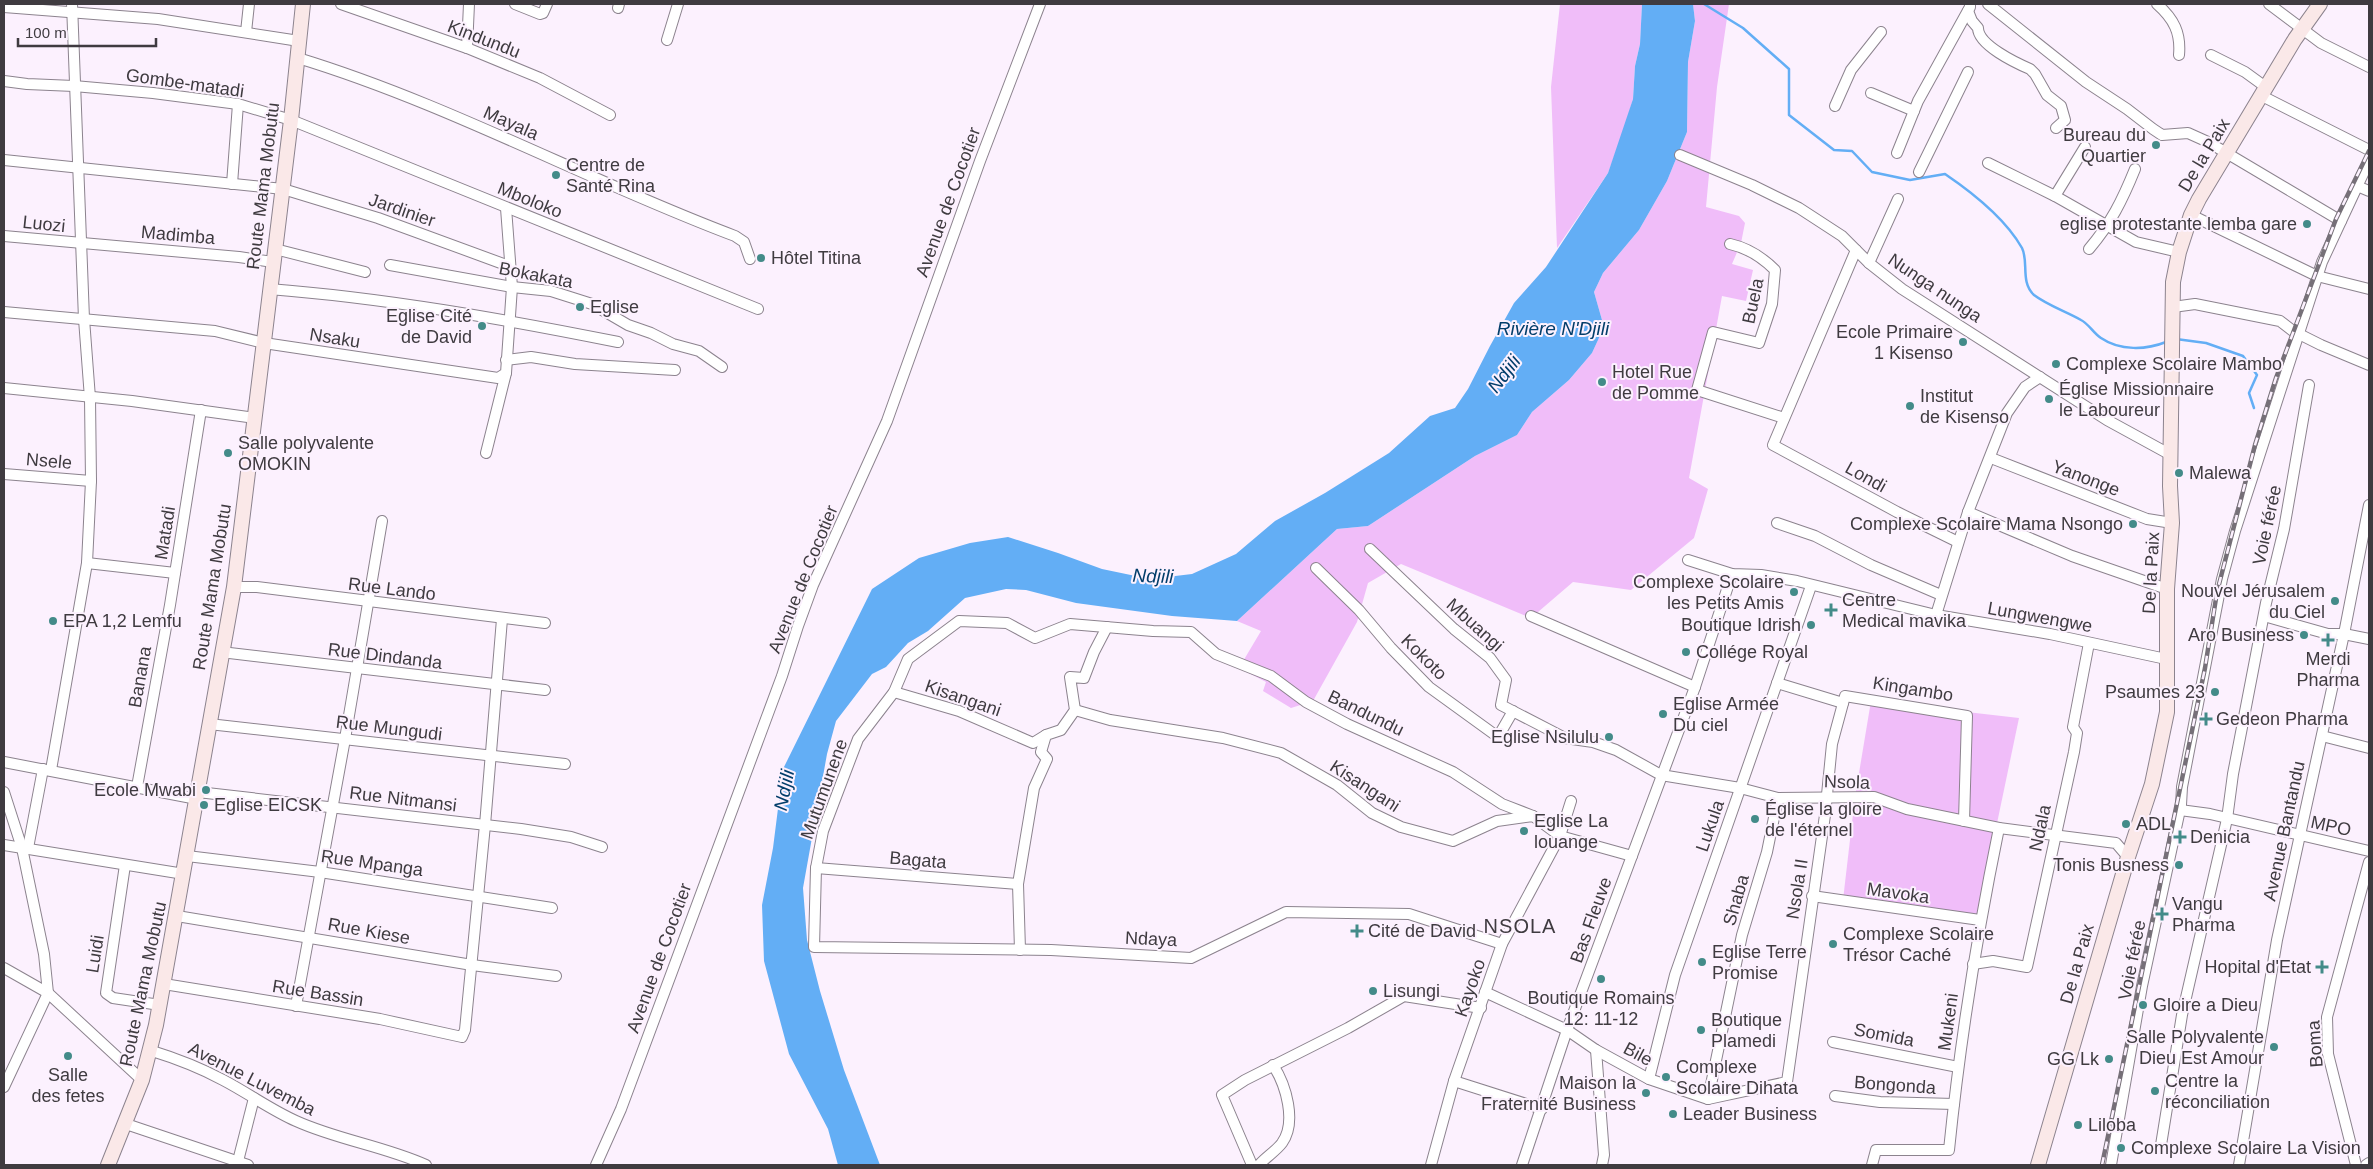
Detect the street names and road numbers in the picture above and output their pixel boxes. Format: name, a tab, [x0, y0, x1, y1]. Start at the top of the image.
street label: Kindundu	[445, 16, 523, 62]
street label: Gombe-matadi	[125, 65, 245, 101]
street label: Route Mama Mobutu	[243, 101, 283, 271]
street label: Mayala	[480, 102, 542, 144]
street label: De la Paix	[2174, 115, 2234, 195]
street label: Avenue de Cocotier	[912, 124, 984, 280]
street label: Mboloko	[495, 178, 565, 222]
street label: Jardinier	[366, 189, 438, 231]
street label: Luozi	[22, 212, 66, 236]
street label: Madimba	[140, 222, 217, 248]
street label: Nunga nunga	[1885, 249, 1986, 327]
street label: Bokakata	[497, 258, 576, 292]
street label: Buela	[1738, 275, 1768, 326]
street label: Nsaku	[308, 324, 362, 352]
street label: Nsele	[25, 449, 73, 473]
street label: Yanonge	[2049, 456, 2123, 500]
street label: Londi	[1842, 458, 1890, 496]
street label: Voie férée	[2249, 483, 2285, 567]
street label: Route Mama Mobutu	[189, 502, 235, 672]
street label: Avenue de Cocotier	[764, 502, 842, 656]
street label: Matadi	[151, 505, 179, 561]
street label: De la Paix	[2139, 532, 2163, 614]
street label: Rue Lando	[347, 574, 437, 604]
street label: Mbuangi	[1443, 594, 1507, 656]
street label: Lungwengwe	[1986, 598, 2094, 636]
street label: Kokoto	[1397, 630, 1451, 684]
street label: Rue Dindanda	[327, 639, 444, 673]
street label: Banana	[125, 644, 155, 709]
street label: Kingambo	[1871, 673, 1955, 705]
street label: Kisangani	[922, 676, 1004, 720]
street label: Bandundu	[1325, 686, 1407, 740]
street label: Rue Mungudi	[335, 712, 443, 744]
street label: Mutumunene	[797, 736, 851, 842]
street label: Kisangani	[1326, 756, 1404, 816]
street label: Avenue Bantandu	[2259, 759, 2309, 903]
street label: Nsola	[1824, 771, 1871, 793]
street label: Rue Nitmansi	[348, 782, 458, 816]
street label: Lukula	[1692, 797, 1728, 854]
street label: Ndala	[2025, 802, 2055, 853]
street label: MPO	[2309, 812, 2353, 840]
street label: Rue Mpanga	[320, 846, 425, 880]
street label: Bagata	[889, 848, 948, 873]
street label: Nsola II	[1782, 857, 1812, 921]
street label: Shaba	[1719, 871, 1753, 928]
street label: Bas Fleuve	[1566, 874, 1616, 966]
street label: Mavoka	[1865, 879, 1932, 907]
street label: Avenue de Cocotier	[623, 880, 695, 1036]
street label: Route Mama Mobutu	[116, 900, 170, 1068]
street label: Rue Kiese	[326, 914, 412, 948]
street label: Voie férée	[2114, 918, 2150, 1002]
street label: De la Paix	[2056, 922, 2098, 1006]
street label: Ndaya	[1124, 928, 1178, 950]
street label: Luidi	[82, 934, 108, 974]
street label: Kayoko	[1451, 956, 1489, 1020]
street label: Rue Bassin	[271, 976, 365, 1010]
street label: Mukeni	[1934, 992, 1962, 1052]
street label: Somida	[1852, 1019, 1917, 1051]
street label: Boma	[2303, 1019, 2327, 1068]
street label: Avenue Luvemba	[185, 1038, 320, 1120]
street label: Bile	[1620, 1038, 1656, 1070]
street label: Bongonda	[1853, 1072, 1938, 1098]

